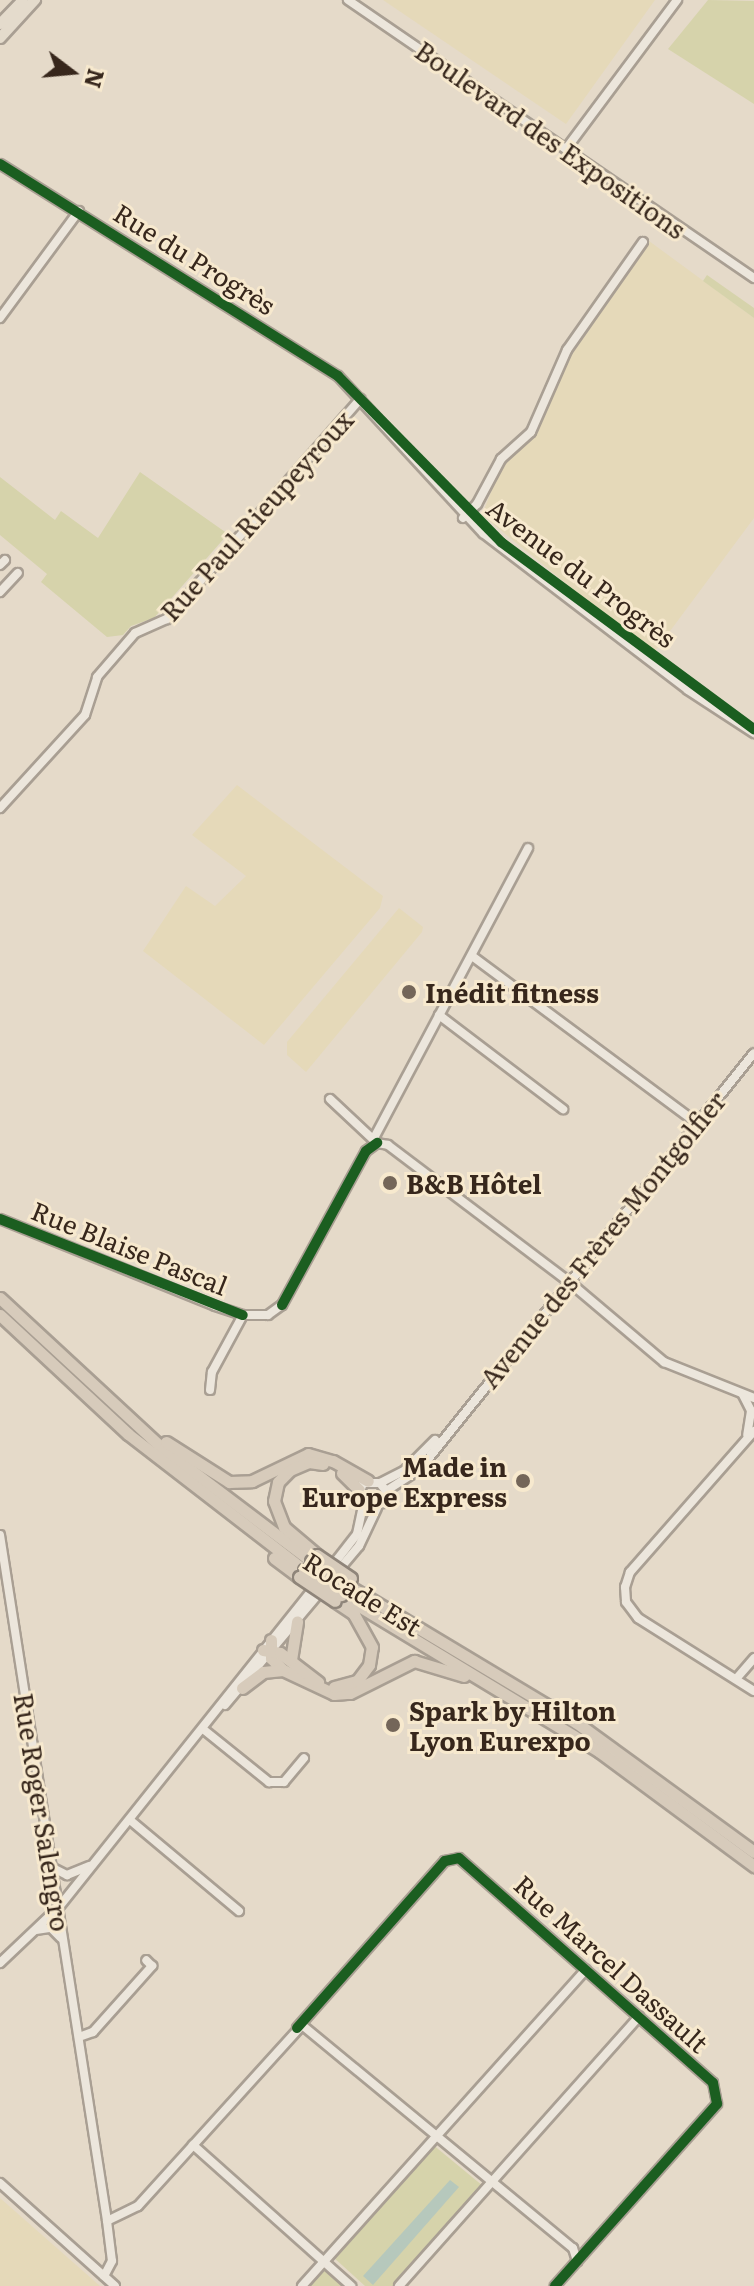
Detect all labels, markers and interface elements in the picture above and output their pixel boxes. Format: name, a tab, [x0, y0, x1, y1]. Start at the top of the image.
north arrow	[32, 32, 112, 112]
street label: Boulevard des Expositions	[410, 34, 692, 244]
text: N	[77, 65, 114, 92]
street label: Rue du Progrès	[109, 196, 281, 320]
street label: Rue Paul Rieupeyroux	[153, 403, 359, 627]
street label: Avenue du Progrès	[482, 491, 682, 653]
place label: Inédit fitness	[425, 976, 599, 1008]
marker: Inédit fitness	[400, 983, 418, 1001]
street label: Avenue des Frères Montgolfier	[473, 1085, 731, 1393]
place label: B&B Hôtel	[406, 1167, 542, 1199]
marker: B&B Hôtel	[381, 1174, 399, 1192]
street label: Rue Blaise Pascal	[27, 1193, 233, 1301]
place label: Made in Europe Express	[301, 1450, 507, 1512]
marker: Made in Europe Express	[514, 1472, 532, 1490]
street label: Rocade Est	[298, 1545, 428, 1641]
street label: Rue Roger Salengro	[9, 1691, 77, 1933]
place label: Spark by Hilton Lyon Eurexpo	[409, 1694, 616, 1756]
marker: Spark by Hilton Lyon Eurexpo	[384, 1716, 402, 1734]
street label: Rue Marcel Dassault	[509, 1868, 715, 2058]

